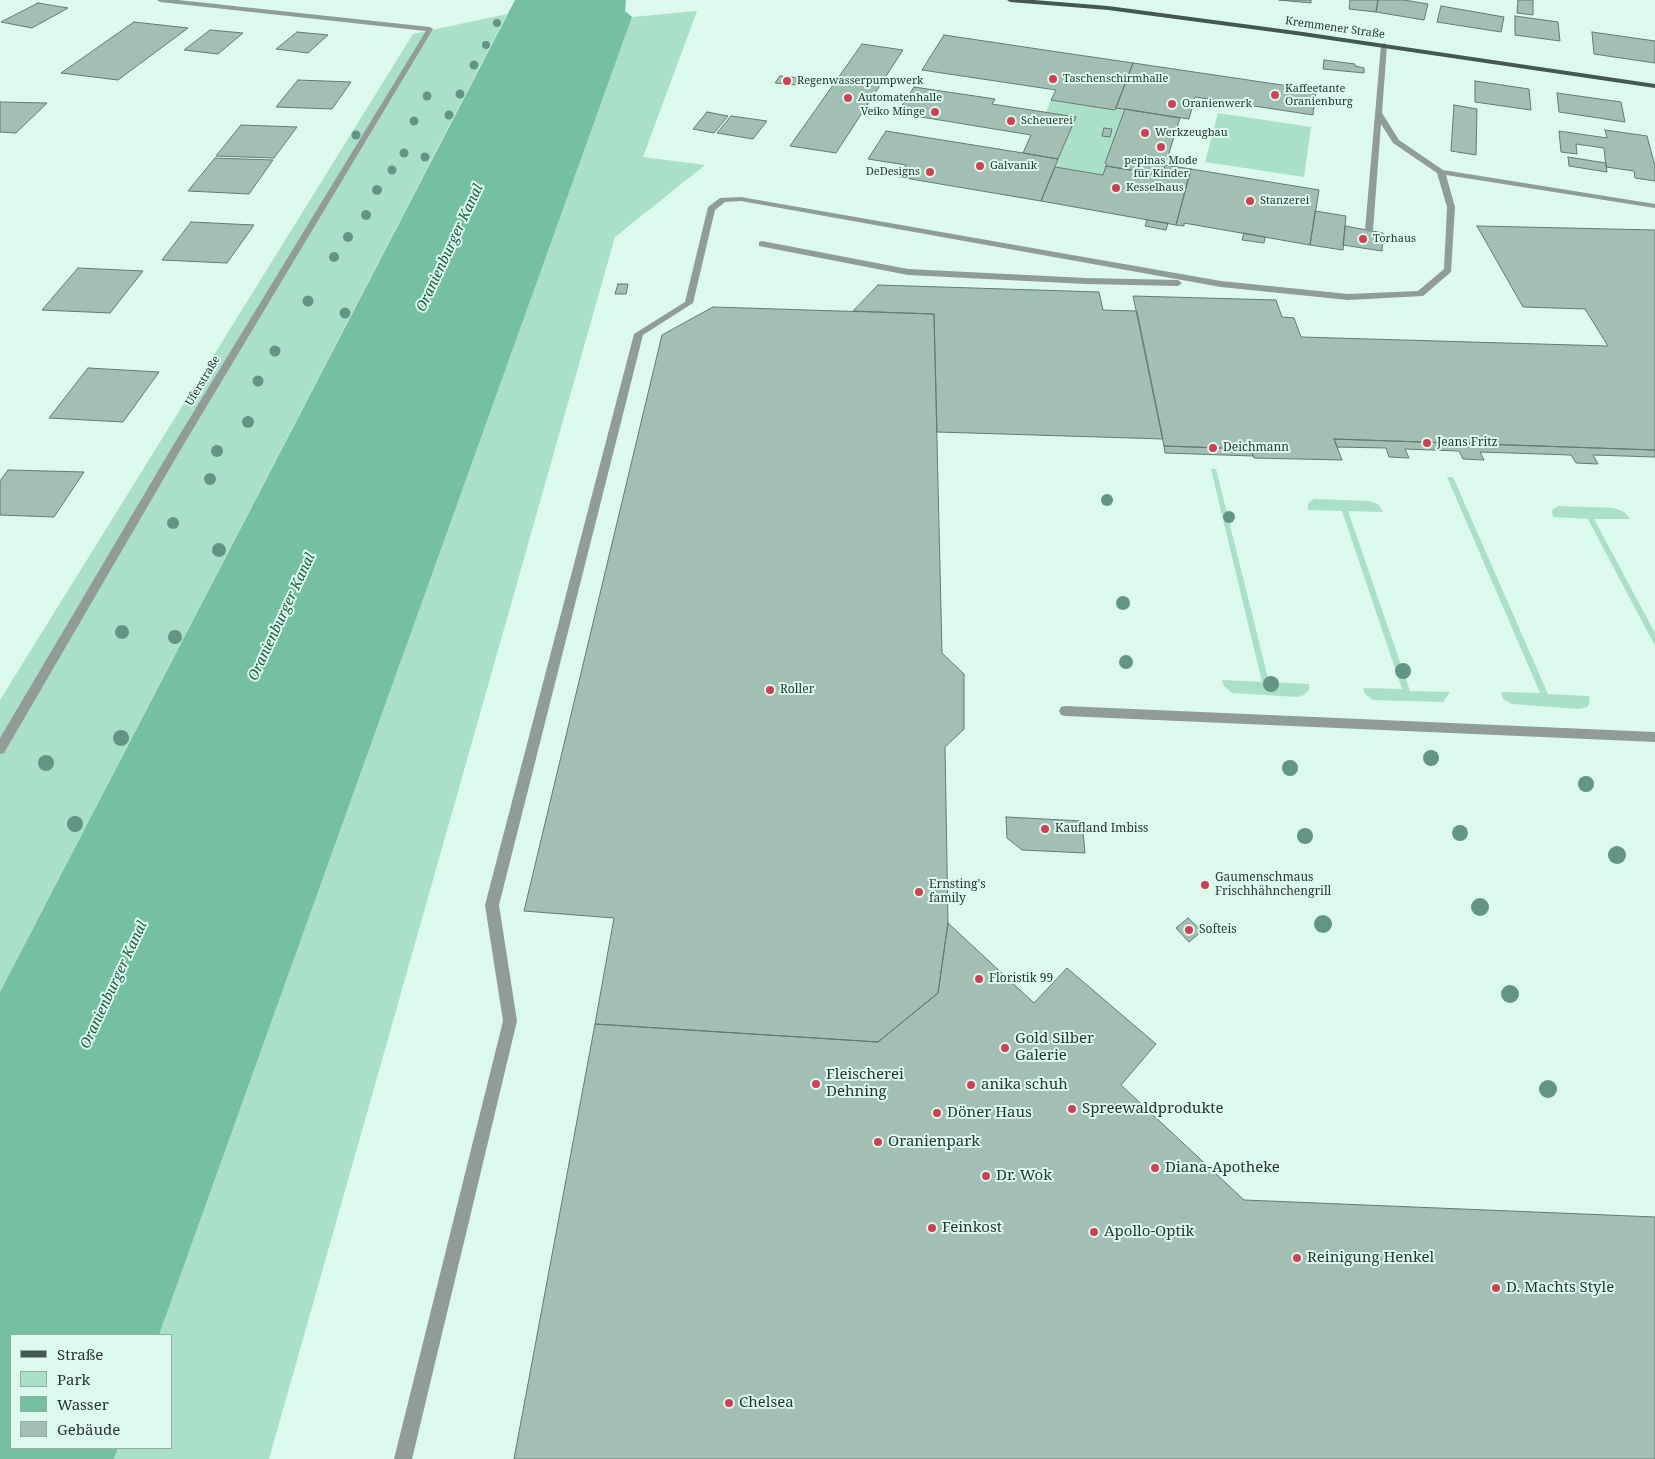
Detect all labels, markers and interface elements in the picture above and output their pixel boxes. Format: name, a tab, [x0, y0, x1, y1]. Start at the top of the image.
street label: Kremmener Straße	[1284, 14, 1386, 42]
place label: Taschenschirmhalle	[1063, 72, 1168, 86]
marker: Taschenschirmhalle	[1047, 73, 1059, 85]
place label: Regenwasserpumpwerk	[797, 74, 924, 88]
marker: Regenwasserpumpwerk	[781, 75, 793, 87]
place label: Kaffeetante Oranienburg	[1285, 82, 1353, 108]
marker: Kaffeetante Oranienburg	[1269, 89, 1281, 101]
place label: Automatenhalle	[858, 91, 942, 105]
marker: Automatenhalle	[842, 92, 854, 104]
place label: Oranienwerk	[1182, 97, 1252, 111]
marker: Oranienwerk	[1166, 98, 1178, 110]
place label: Veiko Minge	[861, 105, 925, 119]
marker: Veiko Minge	[929, 106, 941, 118]
place label: Scheuerei	[1021, 114, 1073, 128]
marker: Scheuerei	[1005, 115, 1017, 127]
place label: Werkzeugbau	[1155, 126, 1228, 140]
marker: Werkzeugbau	[1139, 127, 1151, 139]
marker: pepinas Mode für Kinder	[1155, 141, 1167, 153]
place label: pepinas Mode für Kinder	[1124, 154, 1198, 180]
place label: Galvanik	[990, 159, 1037, 173]
marker: Galvanik	[974, 160, 986, 172]
place label: DeDesigns	[866, 165, 920, 179]
marker: DeDesigns	[924, 166, 936, 178]
place label: Kesselhaus	[1126, 181, 1184, 195]
water label: Oranienburger Kanal	[413, 182, 487, 314]
marker: Kesselhaus	[1110, 182, 1122, 194]
place label: Stanzerei	[1260, 194, 1309, 208]
marker: Stanzerei	[1244, 195, 1256, 207]
place label: Torhaus	[1373, 232, 1416, 246]
marker: Torhaus	[1357, 233, 1369, 245]
street label: Uferstraße	[183, 354, 223, 408]
place label: Jeans Fritz	[1437, 436, 1498, 450]
marker: Jeans Fritz	[1421, 437, 1433, 449]
place label: Deichmann	[1223, 441, 1289, 455]
marker: Deichmann	[1207, 442, 1219, 454]
water label: Oranienburger Kanal	[245, 551, 319, 683]
place label: Roller	[780, 683, 814, 697]
marker: Roller	[764, 684, 776, 696]
place label: Kaufland Imbiss	[1055, 822, 1148, 836]
marker: Kaufland Imbiss	[1039, 823, 1051, 835]
place label: Gaumenschmaus Frischhähnchengrill	[1215, 871, 1331, 899]
place label: Ernsting's family	[929, 878, 986, 906]
marker: Gaumenschmaus Frischhähnchengrill	[1199, 879, 1211, 891]
marker: Ernsting's family	[913, 886, 925, 898]
water label: Oranienburger Kanal	[77, 919, 151, 1051]
place label: Softeis	[1199, 923, 1237, 937]
marker: Softeis	[1183, 924, 1195, 936]
place label: Floristik 99	[989, 972, 1053, 986]
marker: Floristik 99	[973, 973, 985, 985]
place label: Gold Silber Galerie	[1015, 1030, 1094, 1065]
marker: Gold Silber Galerie	[999, 1042, 1011, 1054]
place label: Fleischerei Dehning	[826, 1066, 904, 1101]
place label: anika schuh	[981, 1076, 1068, 1094]
marker: Fleischerei Dehning	[810, 1078, 822, 1090]
marker: anika schuh	[965, 1079, 977, 1091]
place label: Spreewaldprodukte	[1082, 1100, 1223, 1118]
marker: Spreewaldprodukte	[1066, 1103, 1078, 1115]
place label: Döner Haus	[947, 1104, 1032, 1122]
marker: Döner Haus	[931, 1107, 943, 1119]
place label: Oranienpark	[888, 1133, 980, 1151]
marker: Oranienpark	[872, 1136, 884, 1148]
place label: Diana-Apotheke	[1165, 1159, 1280, 1177]
marker: Diana-Apotheke	[1149, 1162, 1161, 1174]
place label: Dr. Wok	[996, 1167, 1052, 1185]
marker: Dr. Wok	[980, 1170, 992, 1182]
place label: Feinkost	[942, 1219, 1002, 1237]
marker: Feinkost	[926, 1222, 938, 1234]
place label: Apollo-Optik	[1104, 1223, 1194, 1241]
marker: Apollo-Optik	[1088, 1226, 1100, 1238]
place label: Reinigung Henkel	[1307, 1249, 1434, 1267]
marker: Reinigung Henkel	[1291, 1252, 1303, 1264]
place label: D. Machts Style	[1506, 1279, 1614, 1297]
marker: D. Machts Style	[1490, 1282, 1502, 1294]
legend	[10, 1334, 172, 1449]
text: Straße	[57, 1344, 103, 1364]
text: Park	[57, 1369, 90, 1389]
text: Wasser	[57, 1394, 109, 1414]
place label: Chelsea	[739, 1394, 794, 1412]
marker: Chelsea	[723, 1397, 735, 1409]
text: Gebäude	[57, 1419, 120, 1439]

